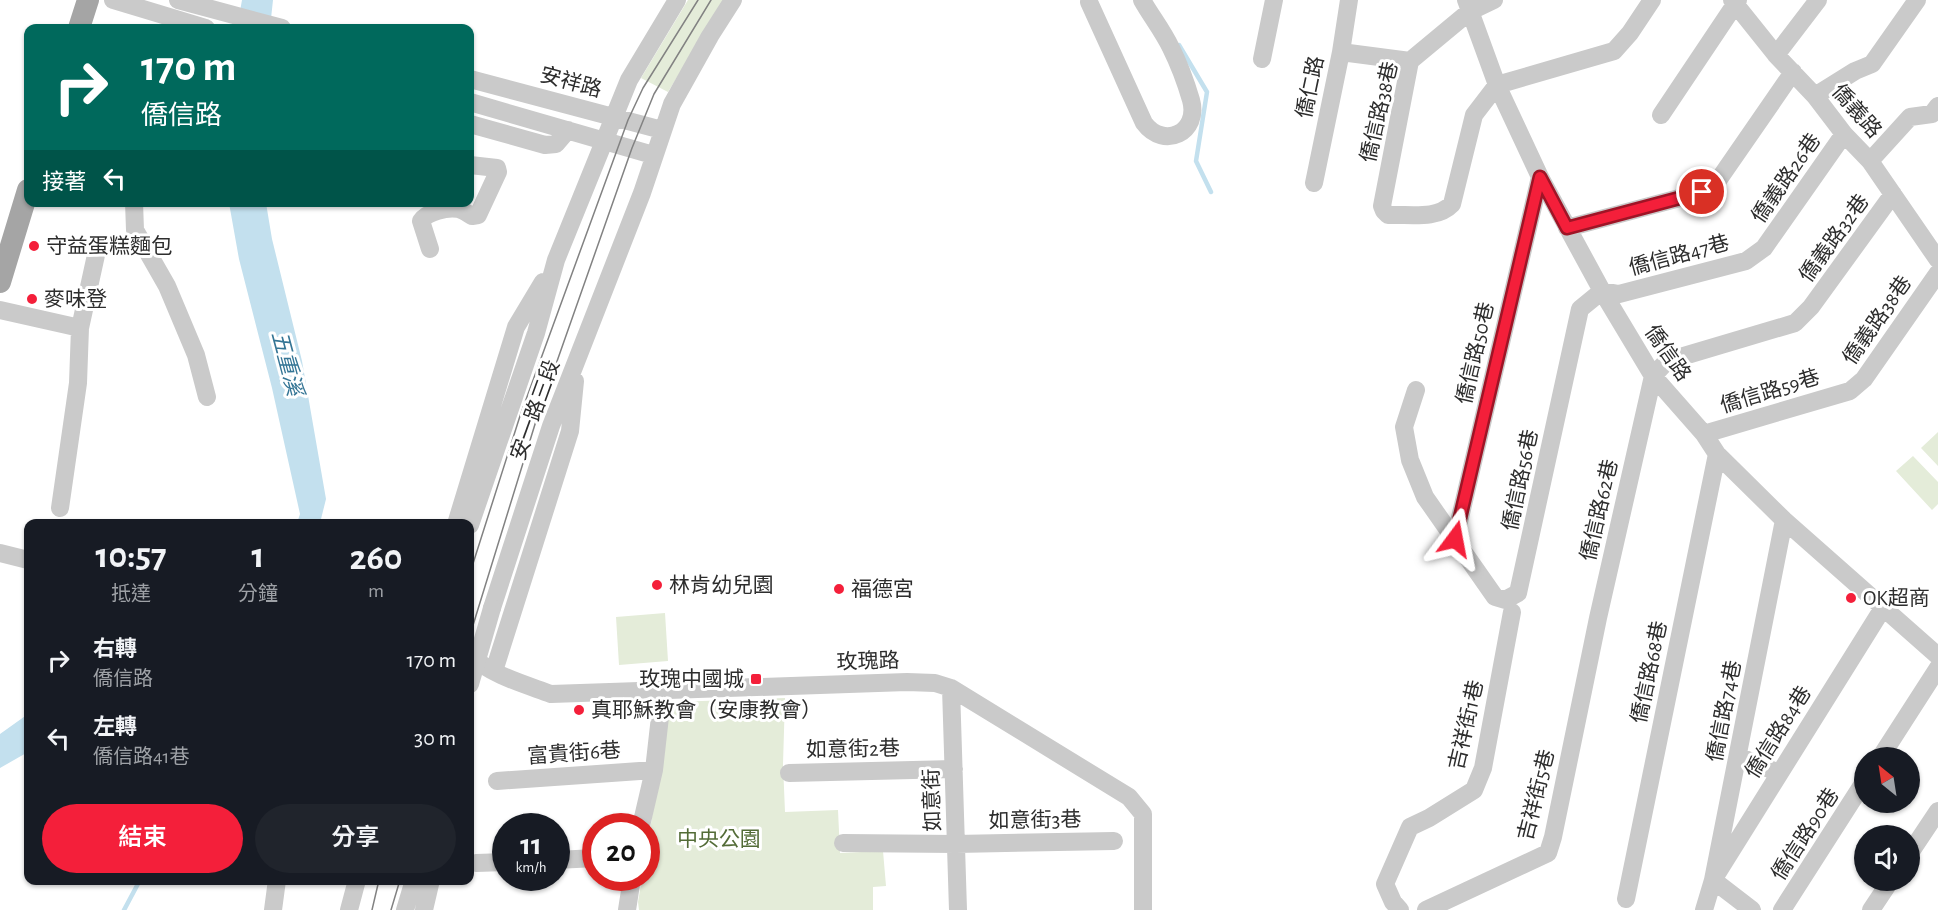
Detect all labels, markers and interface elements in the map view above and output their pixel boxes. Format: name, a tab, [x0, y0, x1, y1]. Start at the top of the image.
text: 170 m	[141, 46, 236, 88]
icon: right	[42, 48, 120, 126]
street label: 僑仁路	[1293, 54, 1327, 120]
street label: 僑信路38巷	[1357, 60, 1401, 164]
street label: 安祥路	[538, 63, 604, 101]
street label: 僑義路	[1828, 80, 1886, 142]
text: 僑信路	[141, 102, 222, 129]
street label: 僑義路26巷	[1747, 129, 1825, 227]
icon: left	[98, 162, 131, 195]
pin	[1676, 166, 1727, 217]
text: 接著	[42, 171, 86, 193]
icon: arrive	[1685, 175, 1718, 208]
street label: 僑義路32巷	[1795, 190, 1873, 286]
street label: 僑信路47巷	[1626, 231, 1732, 279]
place label: 守益蛋糕麵包	[46, 235, 172, 257]
marker: 守益蛋糕麵包	[27, 239, 41, 253]
street label: 僑義路38巷	[1839, 272, 1915, 368]
place label: 麥味登	[44, 288, 107, 310]
marker: 麥味登	[25, 292, 39, 306]
street label: 僑信路50巷	[1453, 300, 1497, 406]
street label: 僑信路	[1641, 321, 1695, 385]
water label: 五重溪	[268, 328, 308, 401]
street label: 安一路三段	[507, 357, 563, 463]
street label: 僑信路59巷	[1718, 365, 1822, 417]
street label: 僑信路56巷	[1499, 428, 1541, 532]
street label: 僑信路62巷	[1577, 457, 1621, 563]
position arrow	[1423, 507, 1487, 571]
text: 10:57	[95, 538, 167, 574]
text: 1	[252, 538, 264, 574]
text: 260	[349, 540, 403, 576]
place label: 林肯幼兒園	[669, 574, 774, 596]
marker: 林肯幼兒園	[650, 578, 664, 592]
place label: 福德宮	[851, 578, 914, 600]
text: m	[368, 581, 384, 601]
marker: 福德宮	[832, 582, 846, 596]
text: 抵達	[111, 584, 151, 604]
text: 分鐘	[238, 584, 278, 604]
place label: OK超商	[1863, 587, 1930, 609]
marker: OK超商	[1844, 591, 1858, 605]
street label: 僑信路68巷	[1627, 619, 1671, 725]
text: 右轉	[93, 638, 137, 660]
icon: right	[42, 644, 75, 677]
text: 170 m	[406, 649, 456, 671]
street label: 玫瑰路	[836, 649, 900, 673]
street label: 僑信路74巷	[1703, 658, 1745, 764]
place label: 玫瑰中國城	[639, 668, 744, 690]
text: 僑信路	[93, 669, 153, 689]
marker: 玫瑰中國城	[749, 672, 763, 686]
street label: 吉祥街1巷	[1445, 678, 1487, 772]
street label: 僑信路84巷	[1741, 682, 1815, 782]
place label: 真耶穌教會（安康教會）	[591, 699, 822, 721]
marker: 真耶穌教會（安康教會）	[572, 703, 586, 717]
text: 左轉	[93, 716, 137, 738]
icon: left	[42, 722, 75, 755]
text: 30 m	[414, 727, 456, 749]
street label: 如意街2巷	[806, 737, 900, 761]
street label: 富貴街6巷	[526, 739, 622, 767]
text: 僑信路41巷	[93, 747, 190, 767]
street label: 吉祥街5巷	[1514, 747, 1558, 843]
north arrow	[1854, 747, 1920, 813]
map controls	[1854, 747, 1920, 891]
street label: 如意街	[920, 768, 944, 832]
street label: 僑信路90巷	[1767, 784, 1843, 884]
button: 結束	[42, 804, 243, 873]
button: 分享	[255, 804, 456, 873]
street label: 如意街3巷	[988, 808, 1082, 832]
speed limit sign: 20	[582, 813, 660, 891]
button: sound	[1854, 825, 1920, 891]
park label: 中央公園	[677, 828, 761, 850]
text: 11	[520, 830, 542, 860]
text: km/h	[516, 860, 546, 875]

